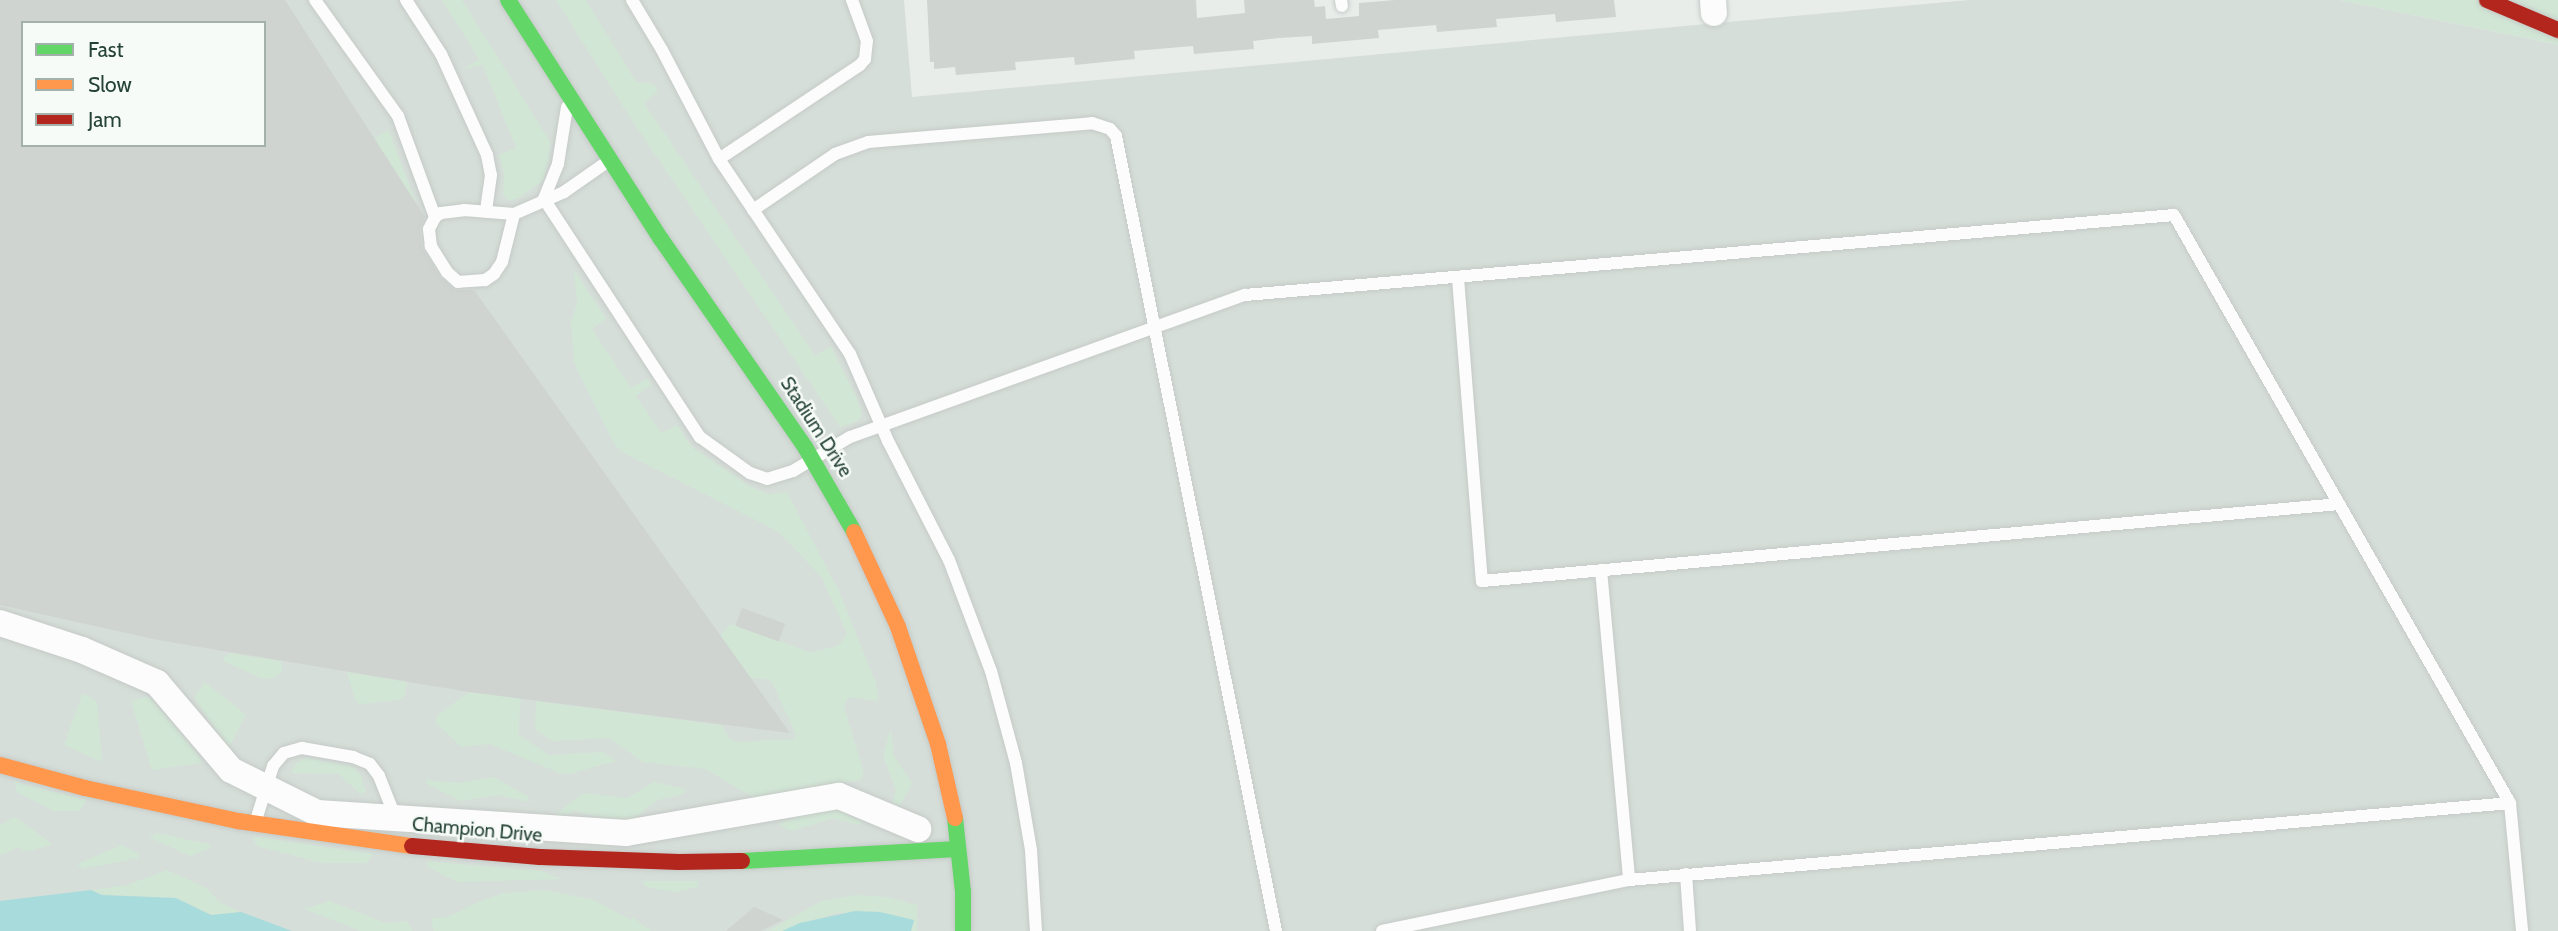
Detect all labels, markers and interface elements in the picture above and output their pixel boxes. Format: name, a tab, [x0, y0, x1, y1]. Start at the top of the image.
legend	[21, 21, 266, 147]
text: Fast	[88, 37, 124, 62]
text: Slow	[88, 72, 132, 97]
text: Jam	[88, 107, 122, 132]
street label: Stadium Drive	[775, 373, 857, 481]
street label: Champion Drive	[411, 813, 543, 847]

